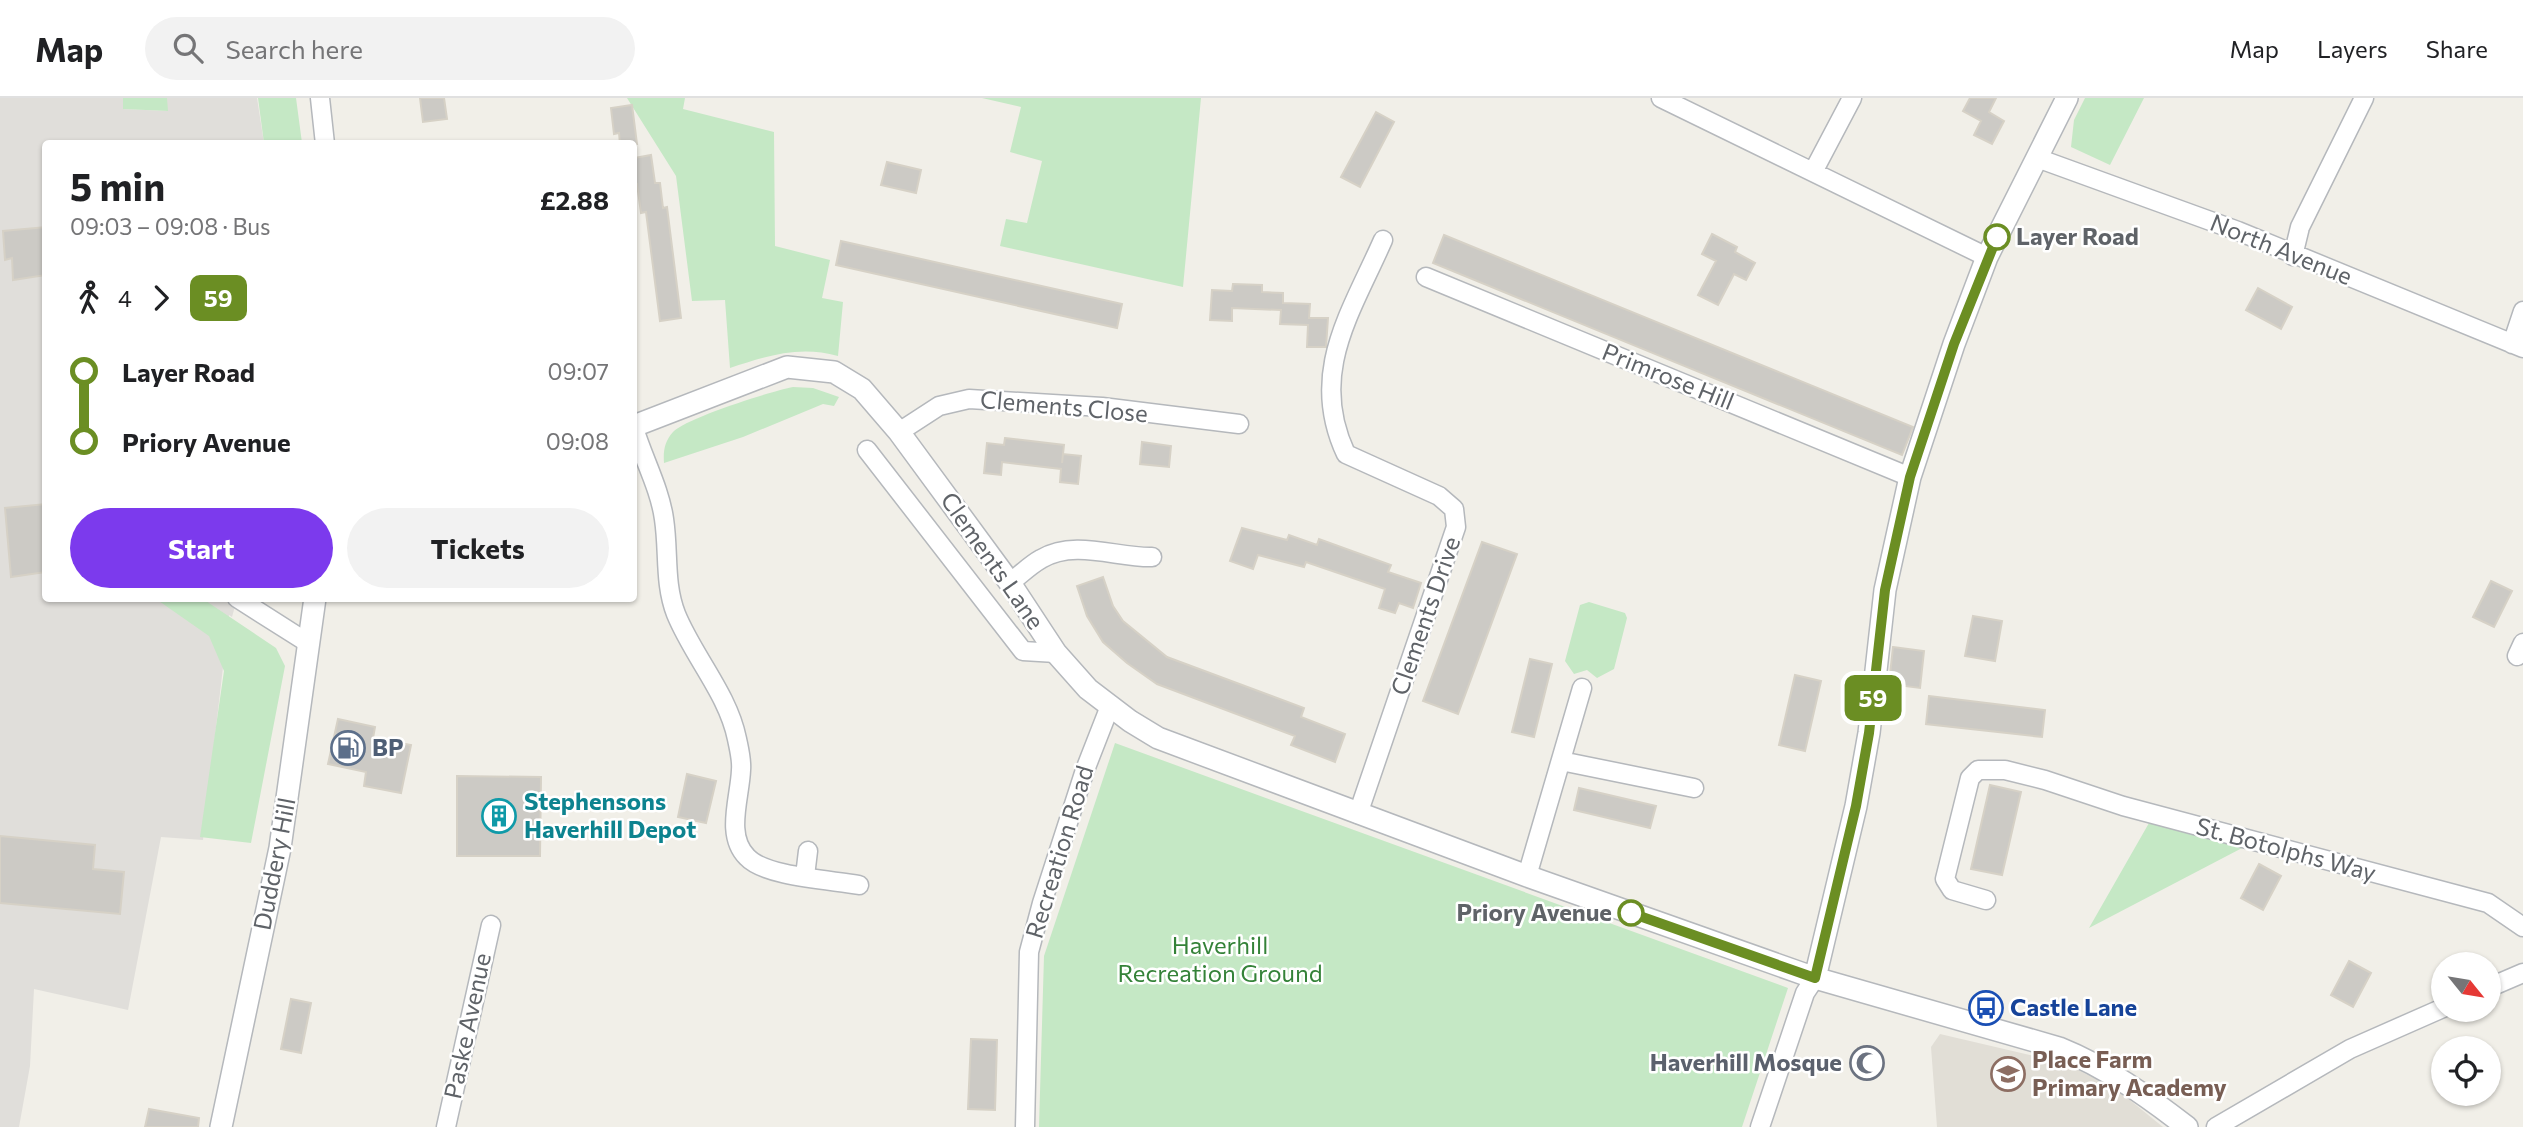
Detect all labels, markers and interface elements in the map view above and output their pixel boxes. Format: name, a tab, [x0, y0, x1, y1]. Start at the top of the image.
search box	[145, 17, 635, 80]
text: Map	[35, 28, 103, 69]
icon: search	[169, 29, 207, 67]
text: Search here	[225, 33, 363, 64]
text: Map	[2230, 34, 2279, 63]
text: Layers	[2317, 34, 2388, 63]
text: Share	[2426, 34, 2488, 63]
text: 5 min	[70, 162, 165, 209]
text: £2.88	[540, 184, 609, 215]
street label: North Avenue	[2206, 207, 2357, 290]
text: 09:03 – 09:08 · Bus	[70, 212, 271, 240]
place label: Layer Road	[2016, 221, 2139, 250]
marker: Layer Road	[1984, 224, 2010, 250]
icon: walk	[70, 279, 108, 317]
icon: forward	[142, 279, 180, 317]
text: 59	[204, 283, 233, 312]
text: 4	[118, 284, 132, 312]
street label: Primrose Hill	[1598, 336, 1739, 415]
text: Layer Road	[122, 356, 255, 387]
text: 09:07	[548, 357, 609, 385]
street label: Clements Close	[979, 384, 1149, 427]
text: Priory Avenue	[122, 426, 291, 457]
text: 09:08	[546, 427, 609, 455]
street label: Clements Lane	[935, 486, 1051, 634]
button: Start	[70, 508, 333, 588]
button: Tickets	[347, 508, 609, 588]
street label: Clements Drive	[1384, 532, 1465, 699]
line badge: 59	[1842, 675, 1904, 721]
text: 59	[1859, 683, 1887, 712]
fuel station icon: BP	[329, 729, 367, 767]
place label: BP	[372, 732, 403, 761]
street label: Recreation Road	[1019, 762, 1099, 941]
place label: Stephensons Haverhill Depot	[524, 786, 696, 843]
street label: Duddery Hill	[246, 795, 301, 932]
building icon: Stephensons Haverhill Depot	[480, 797, 518, 835]
street label: St. Botolphs Way	[2193, 811, 2380, 887]
place label: Priory Avenue	[1456, 897, 1612, 926]
marker: Priory Avenue	[1618, 900, 1644, 926]
park label: Haverhill Recreation Ground	[1117, 930, 1323, 987]
street label: Paske Avenue	[437, 950, 496, 1101]
north arrow	[2431, 952, 2501, 1022]
map controls	[2431, 952, 2501, 1106]
bus stop icon: Castle Lane	[1967, 989, 2005, 1027]
place label: Castle Lane	[2010, 992, 2137, 1021]
button: locate	[2431, 1036, 2501, 1106]
mosque icon: Haverhill Mosque	[1848, 1044, 1886, 1082]
place label: Place Farm Primary Academy	[2032, 1044, 2227, 1101]
place label: Haverhill Mosque	[1650, 1047, 1842, 1076]
school or university icon: Place Farm Primary Academy	[1989, 1055, 2027, 1093]

